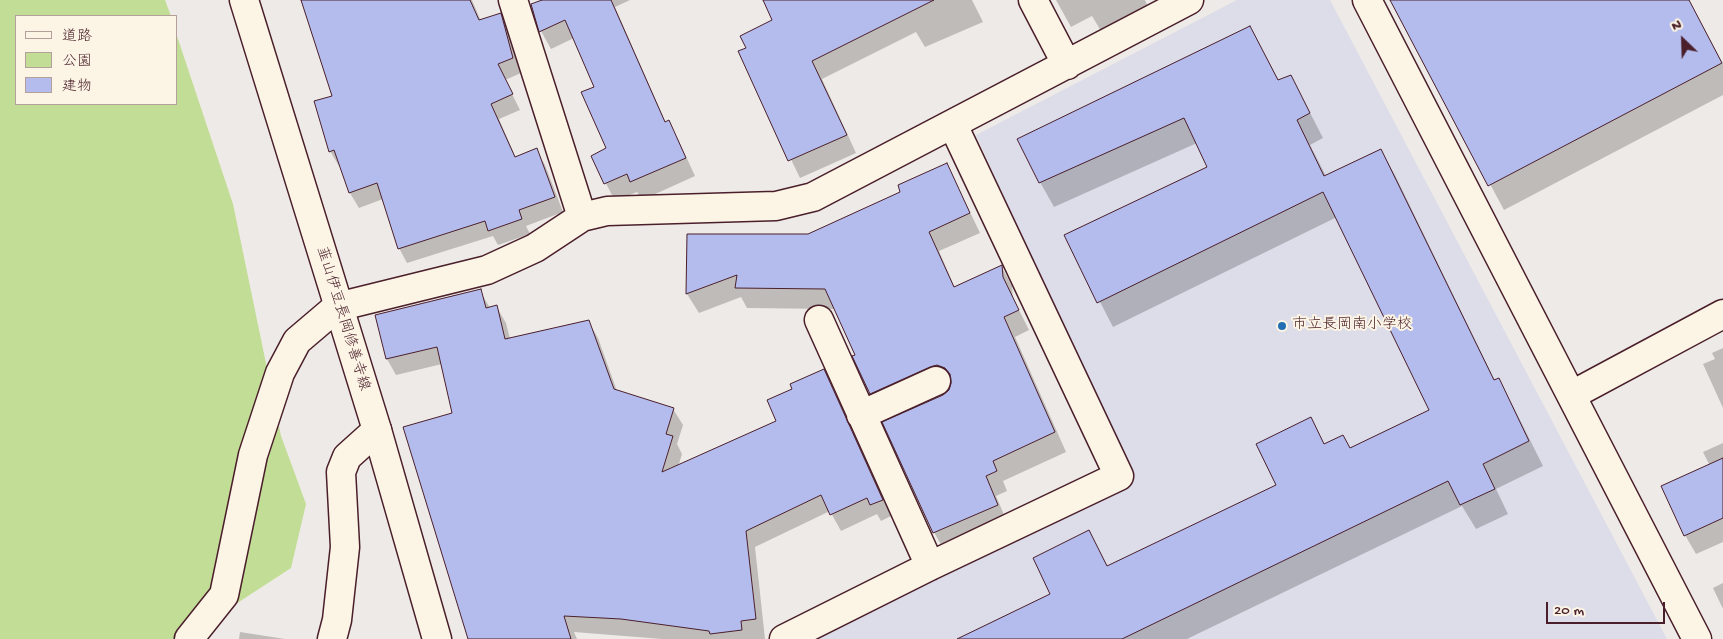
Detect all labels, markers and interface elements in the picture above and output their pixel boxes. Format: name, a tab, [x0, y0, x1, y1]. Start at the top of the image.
legend	[15, 15, 178, 105]
north arrow	[1658, 15, 1708, 65]
text: N	[1669, 16, 1684, 35]
text: 道路	[62, 28, 92, 46]
text: 公園	[62, 53, 92, 71]
text: 建物	[62, 78, 92, 96]
street label: 韮山伊豆長岡修善寺線	[311, 245, 373, 393]
place label: 市立長岡南小学校	[1292, 317, 1412, 335]
marker: 市立長岡南小学校	[1276, 320, 1288, 332]
scale bar	[1548, 592, 1667, 624]
text: 20 m	[1554, 602, 1584, 620]

